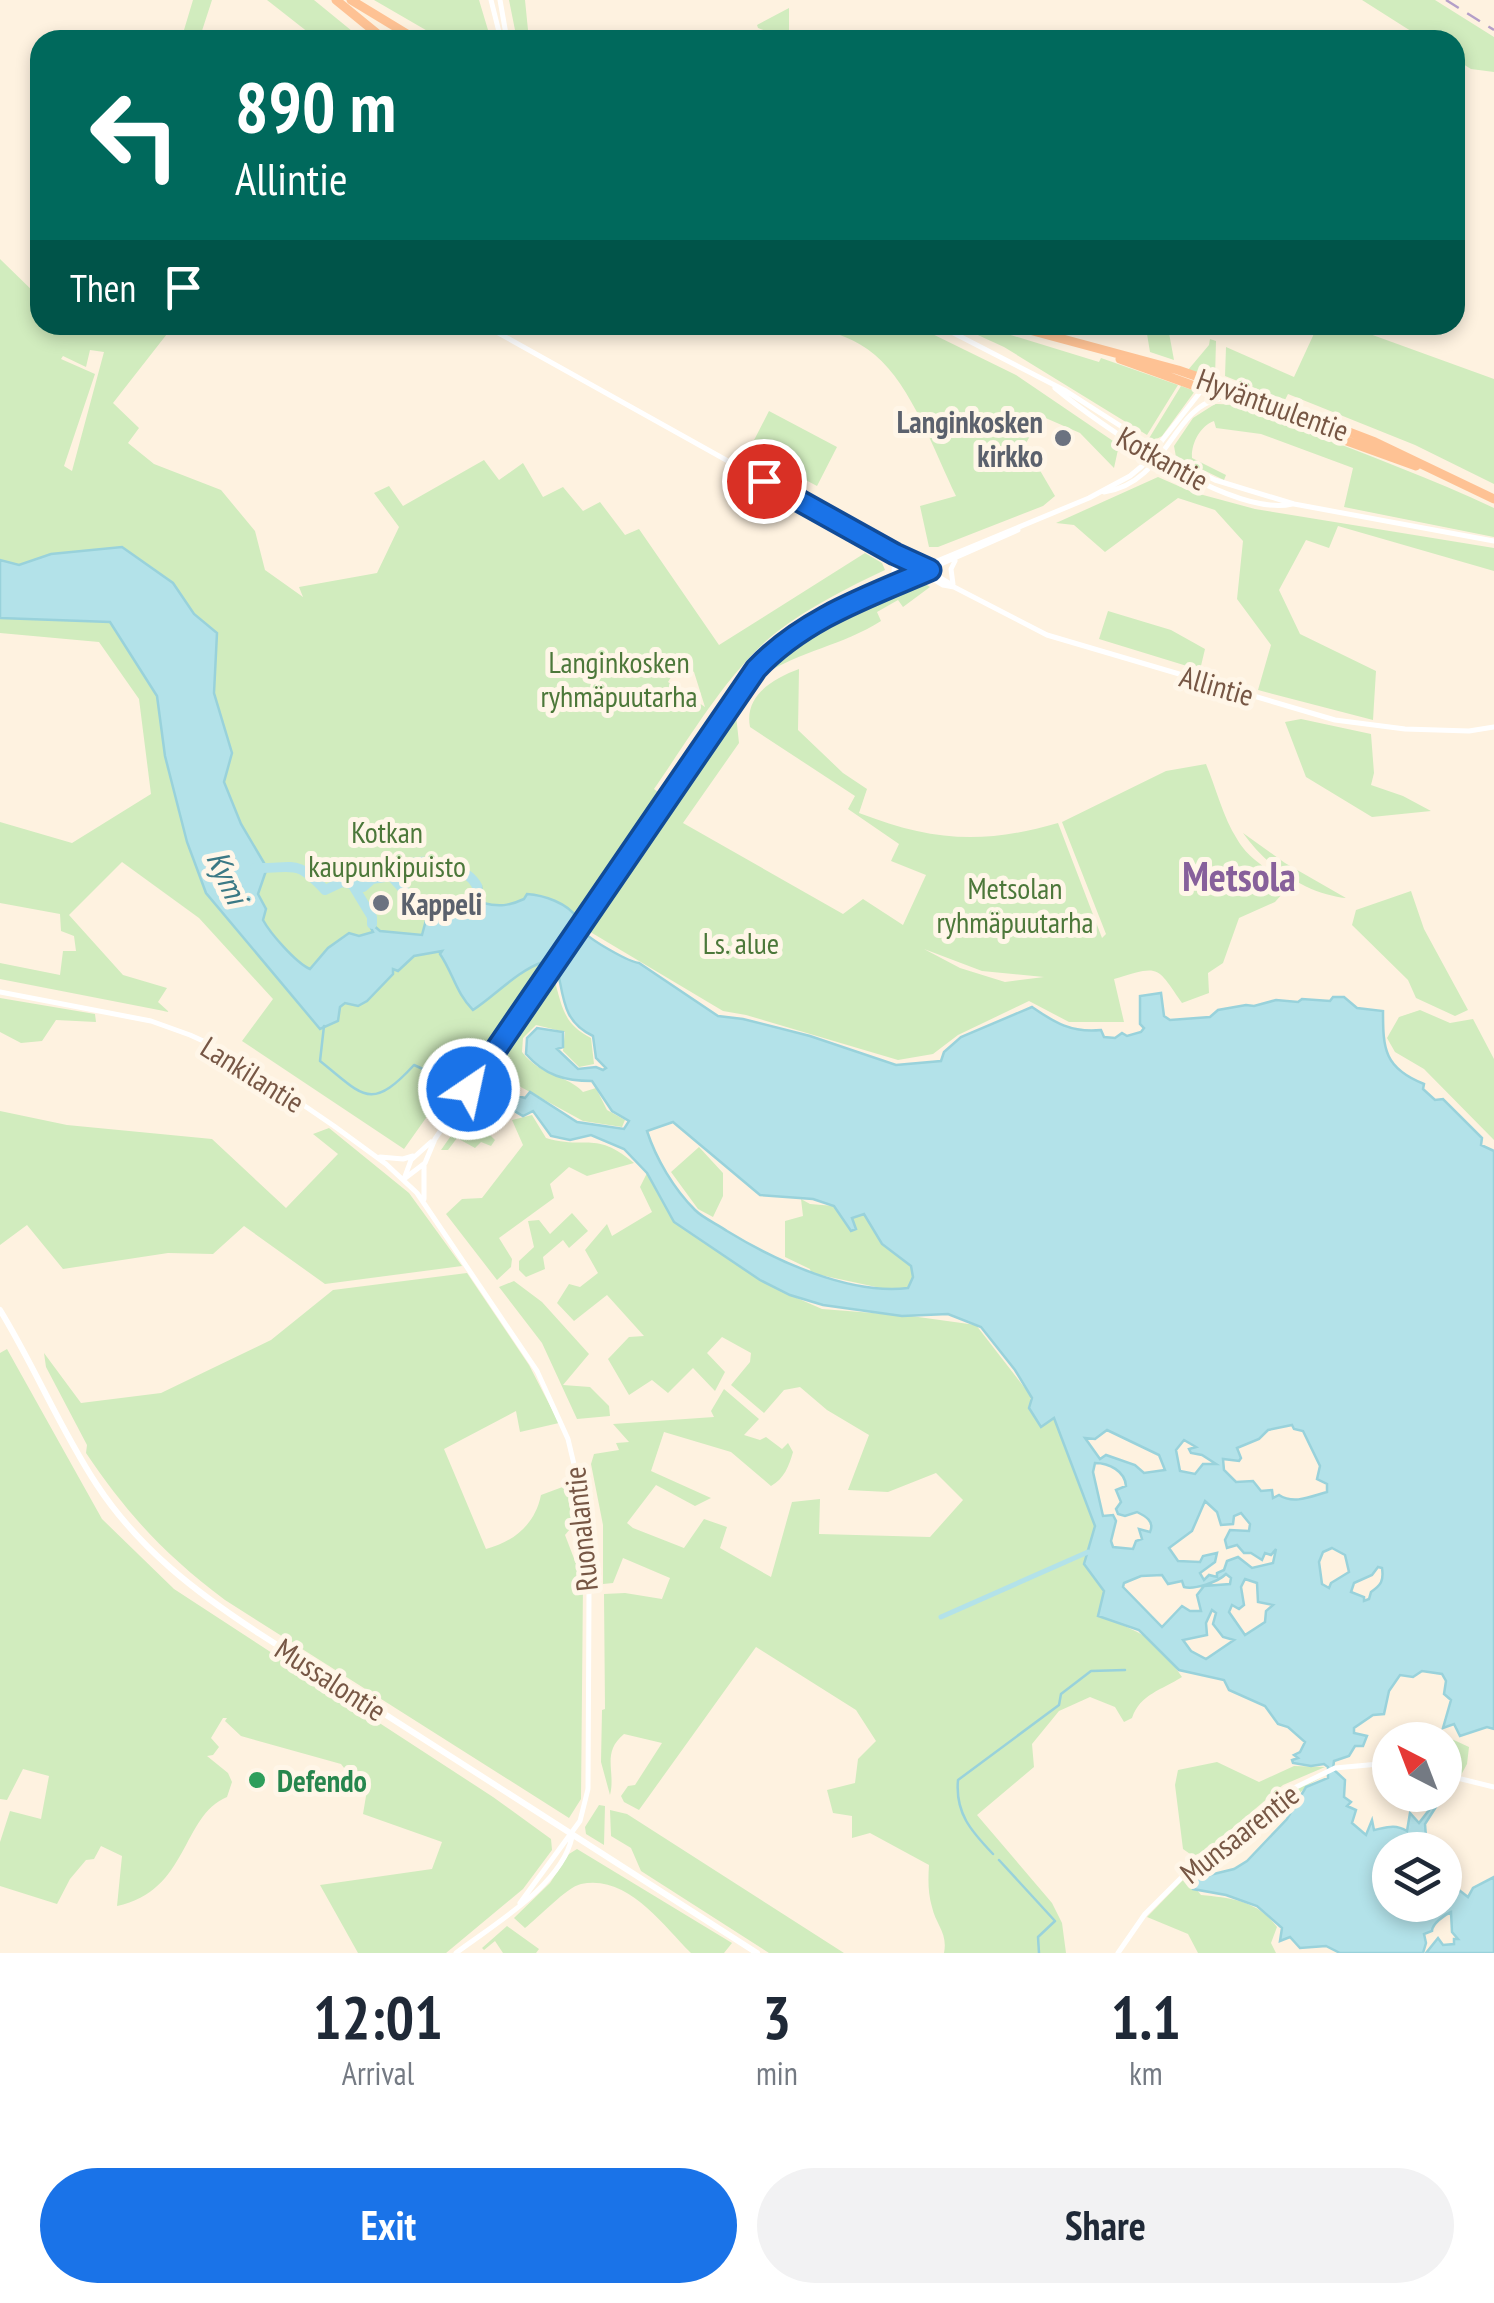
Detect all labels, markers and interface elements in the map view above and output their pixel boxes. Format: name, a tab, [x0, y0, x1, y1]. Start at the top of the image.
text: 890 m	[235, 61, 396, 151]
icon: left	[70, 70, 200, 200]
text: Allintie	[235, 149, 348, 207]
icon: arrive	[156, 260, 211, 315]
text: Then	[70, 263, 136, 312]
street label: Hyväntuulentie	[1192, 359, 1354, 449]
place label: Langinkosken kirkko	[897, 402, 1043, 475]
street label: Kotkantie	[1110, 417, 1216, 499]
marker: Langinkosken kirkko	[1052, 427, 1074, 449]
pin	[722, 439, 807, 524]
icon: arrive	[737, 454, 792, 509]
park label: Langinkosken ryhmäpuutarha	[541, 642, 698, 715]
street label: Allintie	[1176, 656, 1258, 714]
park label: Kotkan kaupunkipuisto	[308, 812, 466, 885]
water label: Kymi	[198, 844, 260, 914]
district label: Metsola	[1182, 850, 1296, 902]
park label: Metsolan ryhmäpuutarha	[937, 868, 1094, 941]
place label: Kappeli	[401, 884, 482, 923]
marker: Kappeli	[370, 892, 392, 914]
park label: Ls. alue	[703, 923, 779, 962]
street label: Lankilantie	[194, 1027, 312, 1121]
position arrow	[417, 1037, 521, 1141]
street label: Ruonalantie	[554, 1465, 606, 1593]
street label: Mussalontie	[268, 1629, 394, 1729]
north arrow	[1372, 1722, 1462, 1812]
map controls	[1372, 1722, 1462, 1922]
place label: Defendo	[277, 1761, 367, 1800]
marker: Defendo	[246, 1769, 268, 1791]
street label: Munsaarentie	[1172, 1774, 1306, 1892]
button: layers	[1372, 1832, 1462, 1922]
text: 12:01	[313, 1978, 443, 2056]
text: 3	[762, 1978, 791, 2056]
text: 1.1	[1111, 1978, 1181, 2056]
text: Arrival	[342, 2052, 414, 2094]
text: min	[756, 2052, 798, 2094]
text: km	[1129, 2052, 1162, 2094]
button: Exit	[40, 2168, 737, 2283]
button: Share	[757, 2168, 1454, 2283]

